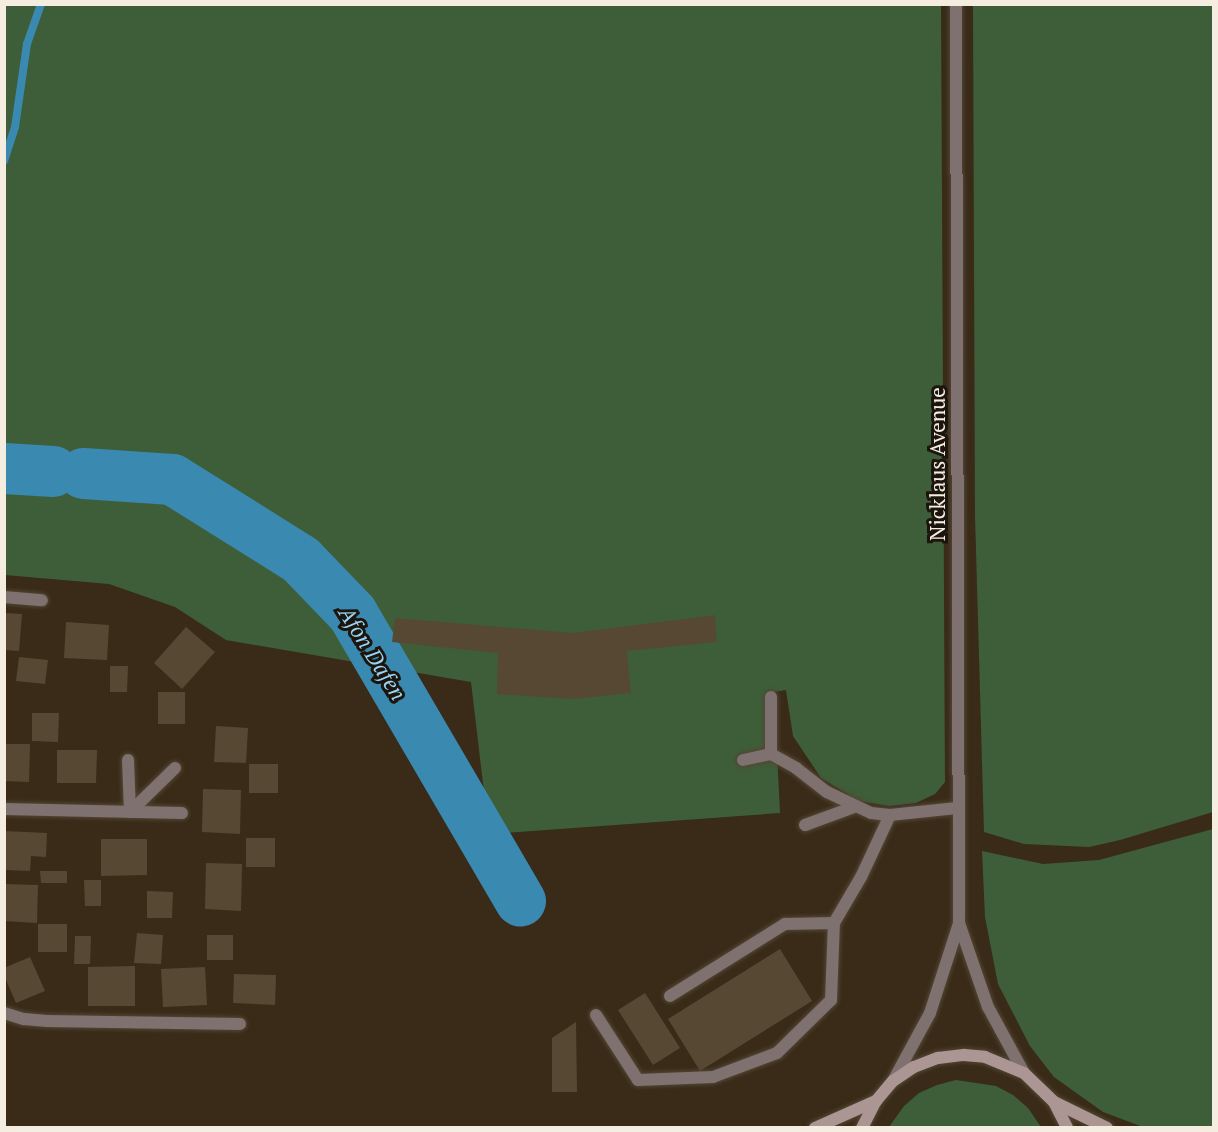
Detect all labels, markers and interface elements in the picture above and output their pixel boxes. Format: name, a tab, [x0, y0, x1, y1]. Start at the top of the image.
street label: Nicklaus Avenue	[924, 387, 950, 541]
water label: Afon Dafen	[334, 601, 412, 705]

